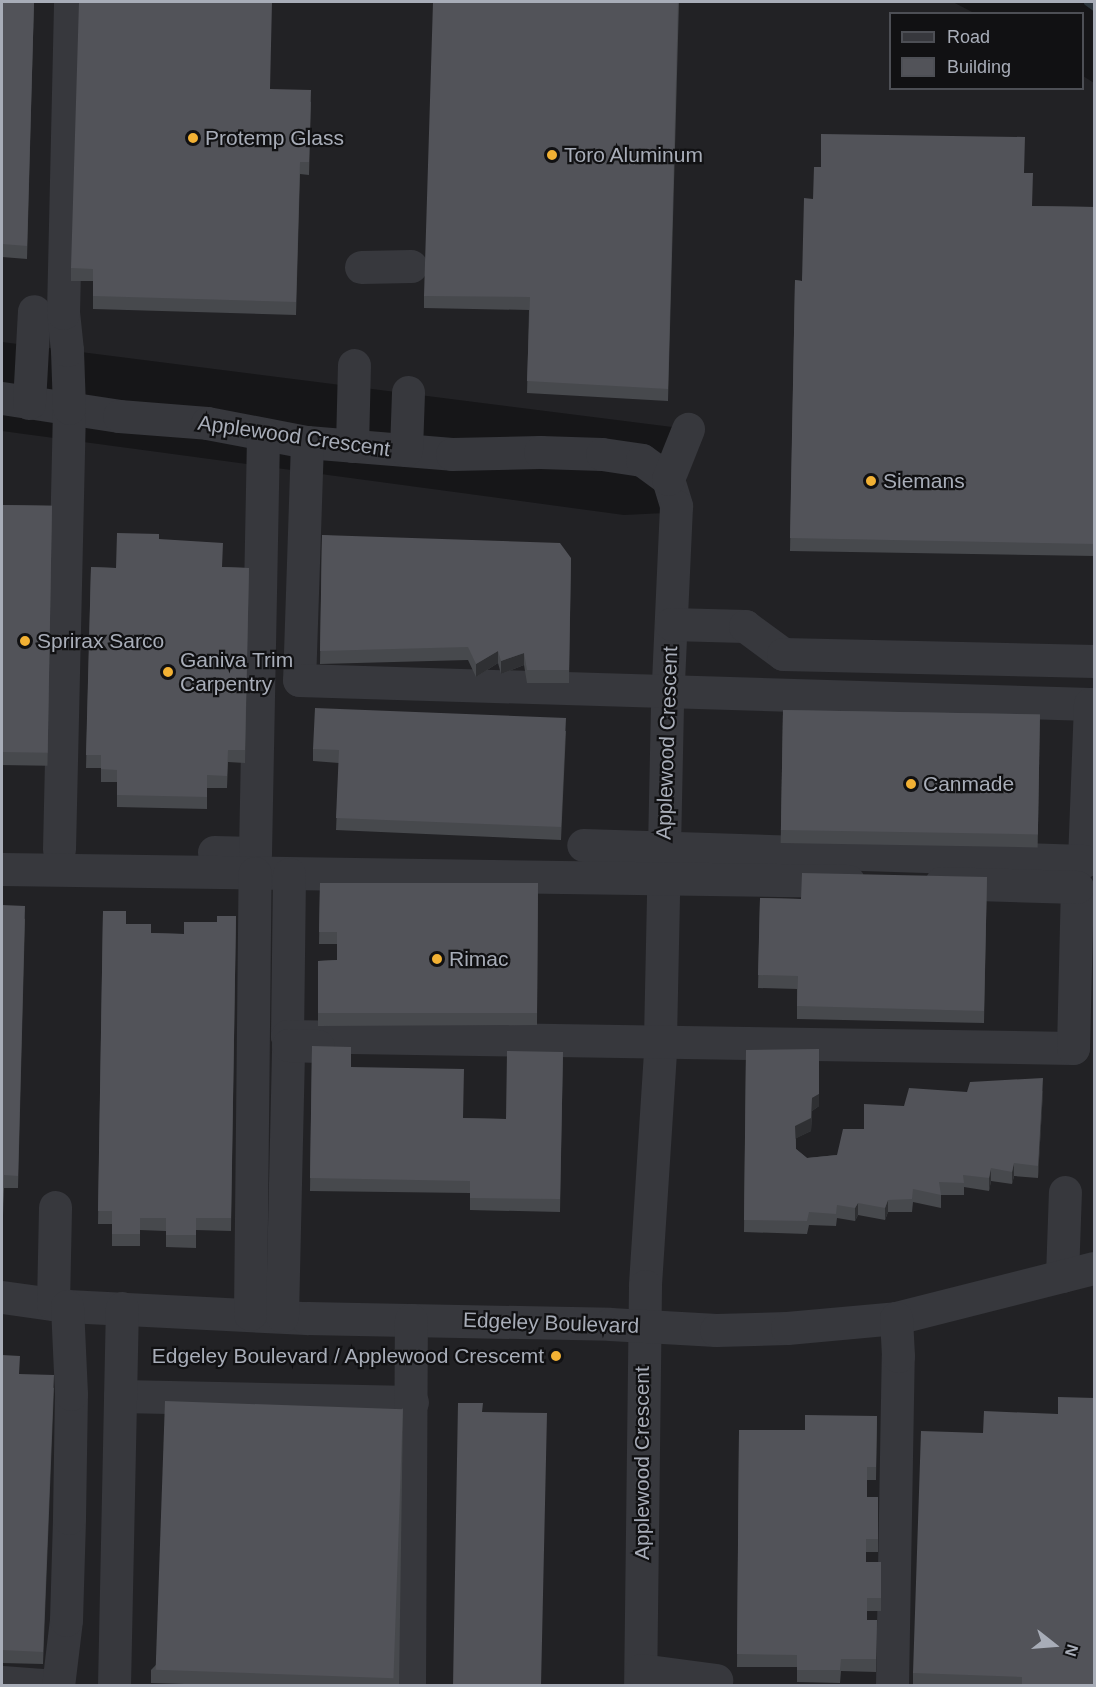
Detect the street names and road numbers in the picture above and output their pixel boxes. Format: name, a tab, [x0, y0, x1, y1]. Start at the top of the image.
street label: Applewood Crescent	[196, 410, 392, 462]
street label: Applewood Crescent	[651, 646, 683, 840]
street label: Edgeley Boulevard	[462, 1307, 640, 1339]
street label: Applewood Crescent	[629, 1366, 655, 1560]

